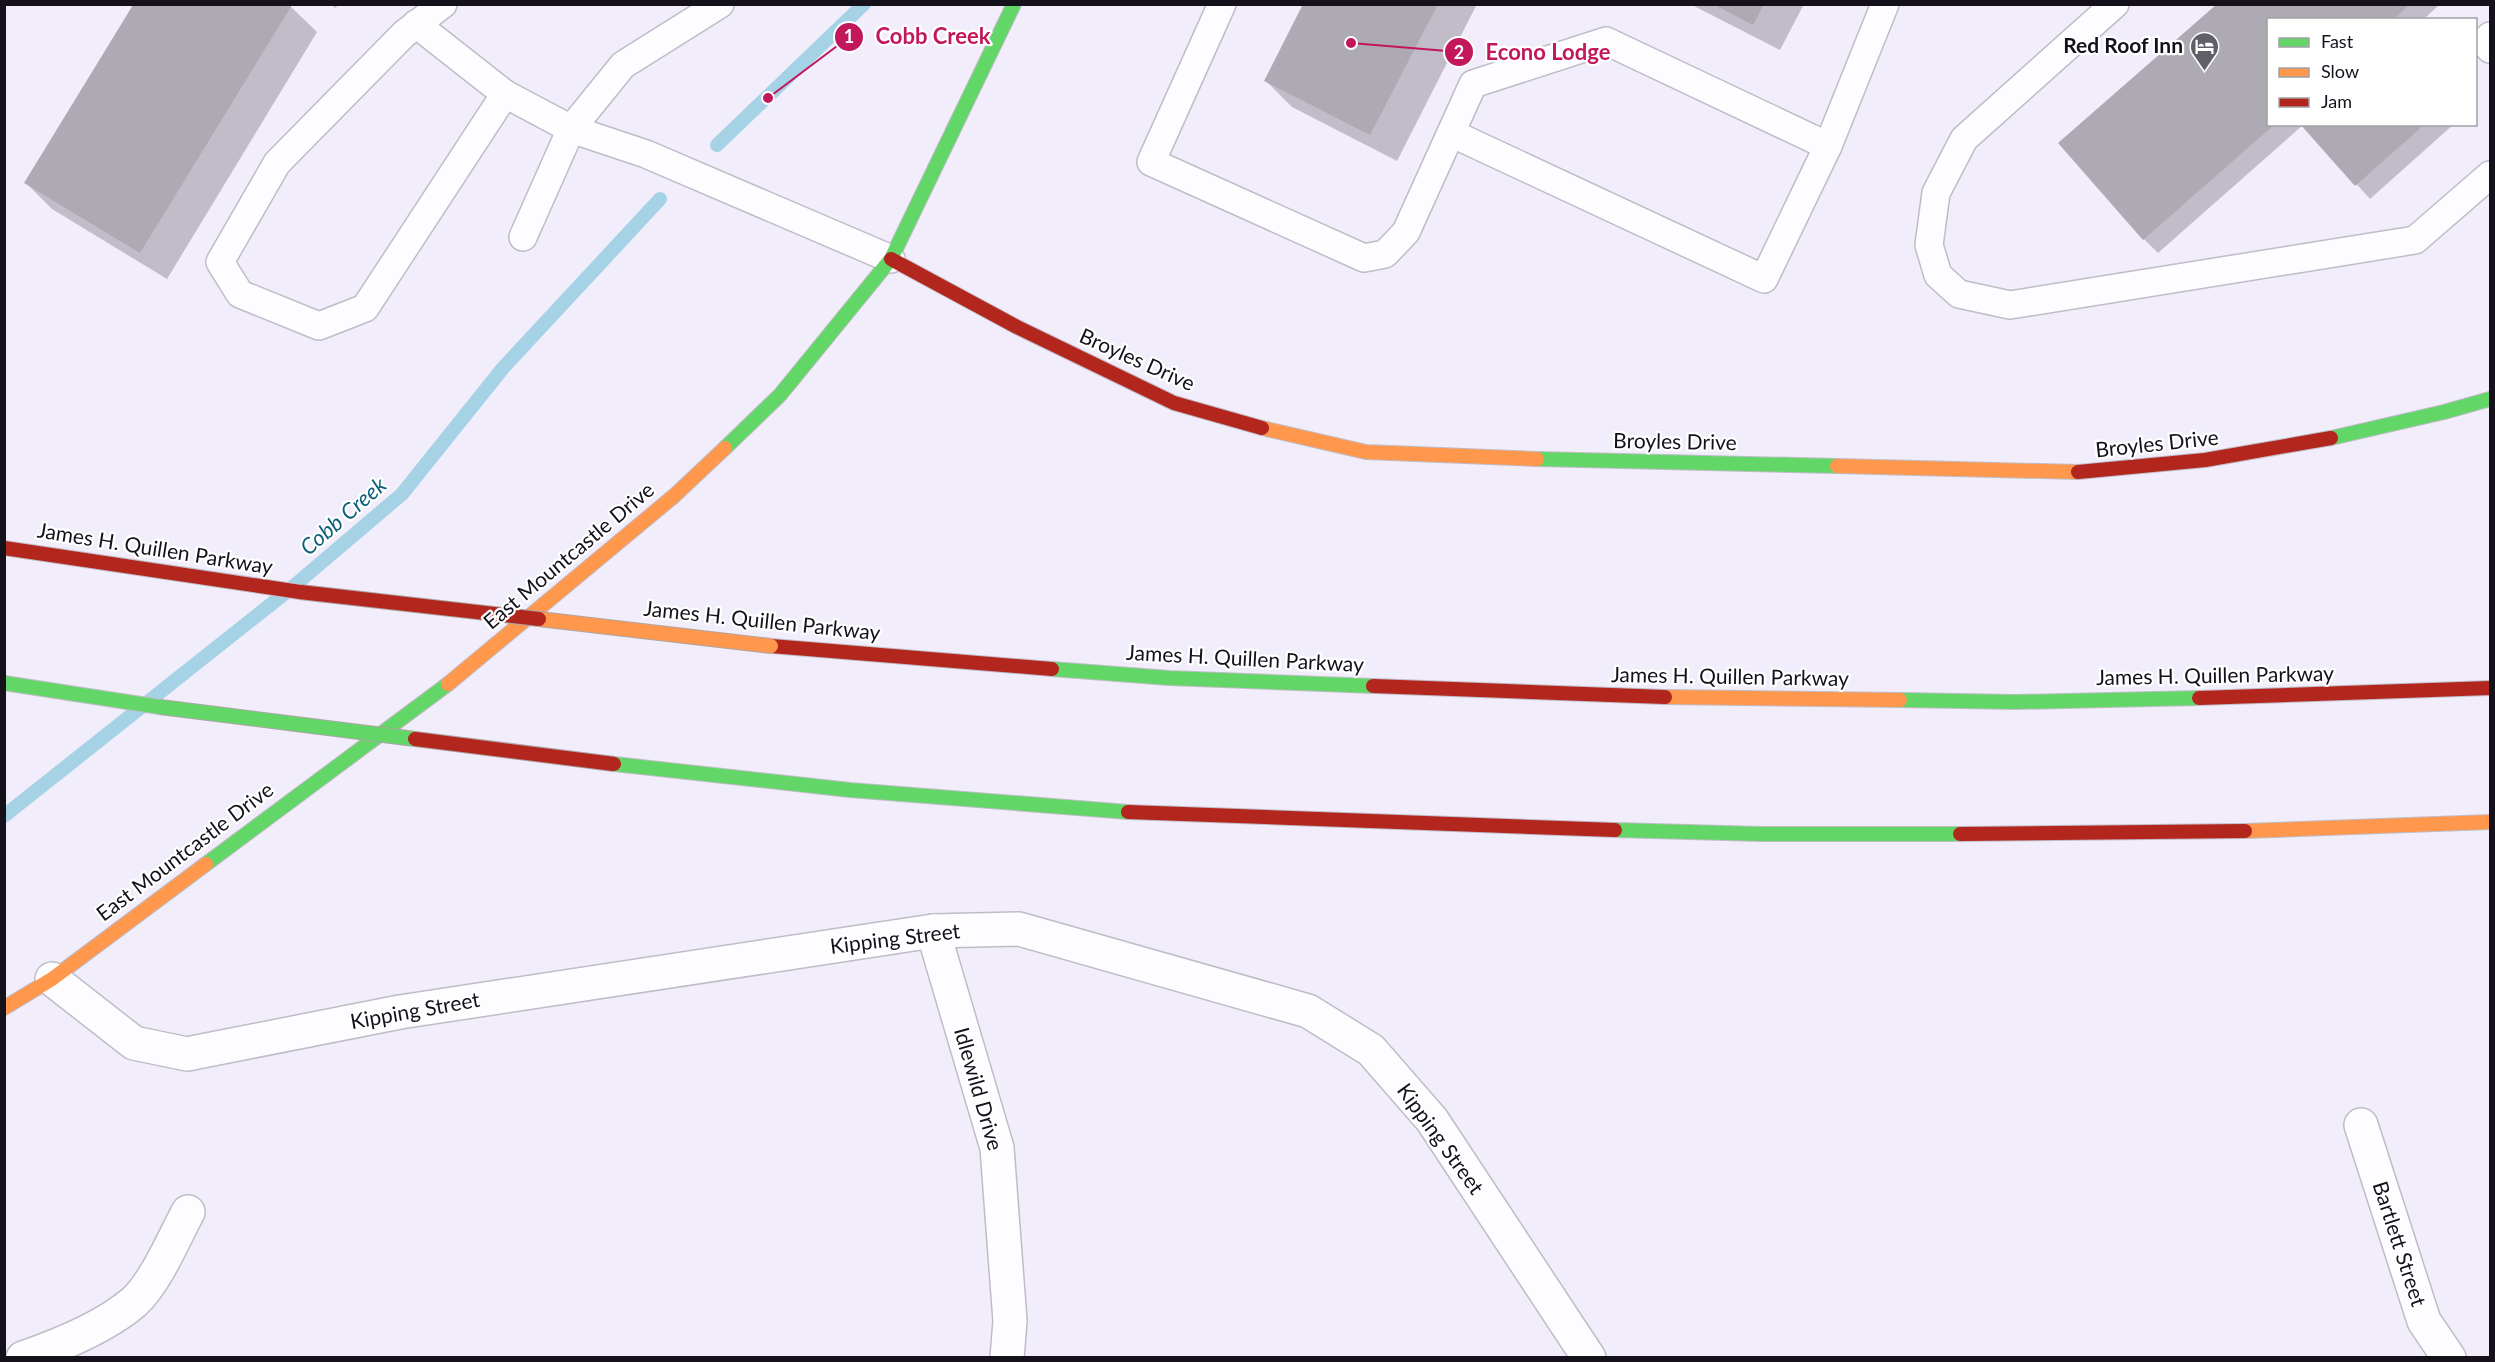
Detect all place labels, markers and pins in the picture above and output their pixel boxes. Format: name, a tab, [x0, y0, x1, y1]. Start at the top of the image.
callout: Cobb Creek	[834, 17, 1003, 57]
hotel icon: Red Roof Inn	[2188, 30, 2220, 72]
callout: Econo Lodge	[1444, 32, 1622, 72]
place label: Red Roof Inn	[2063, 32, 2183, 57]

